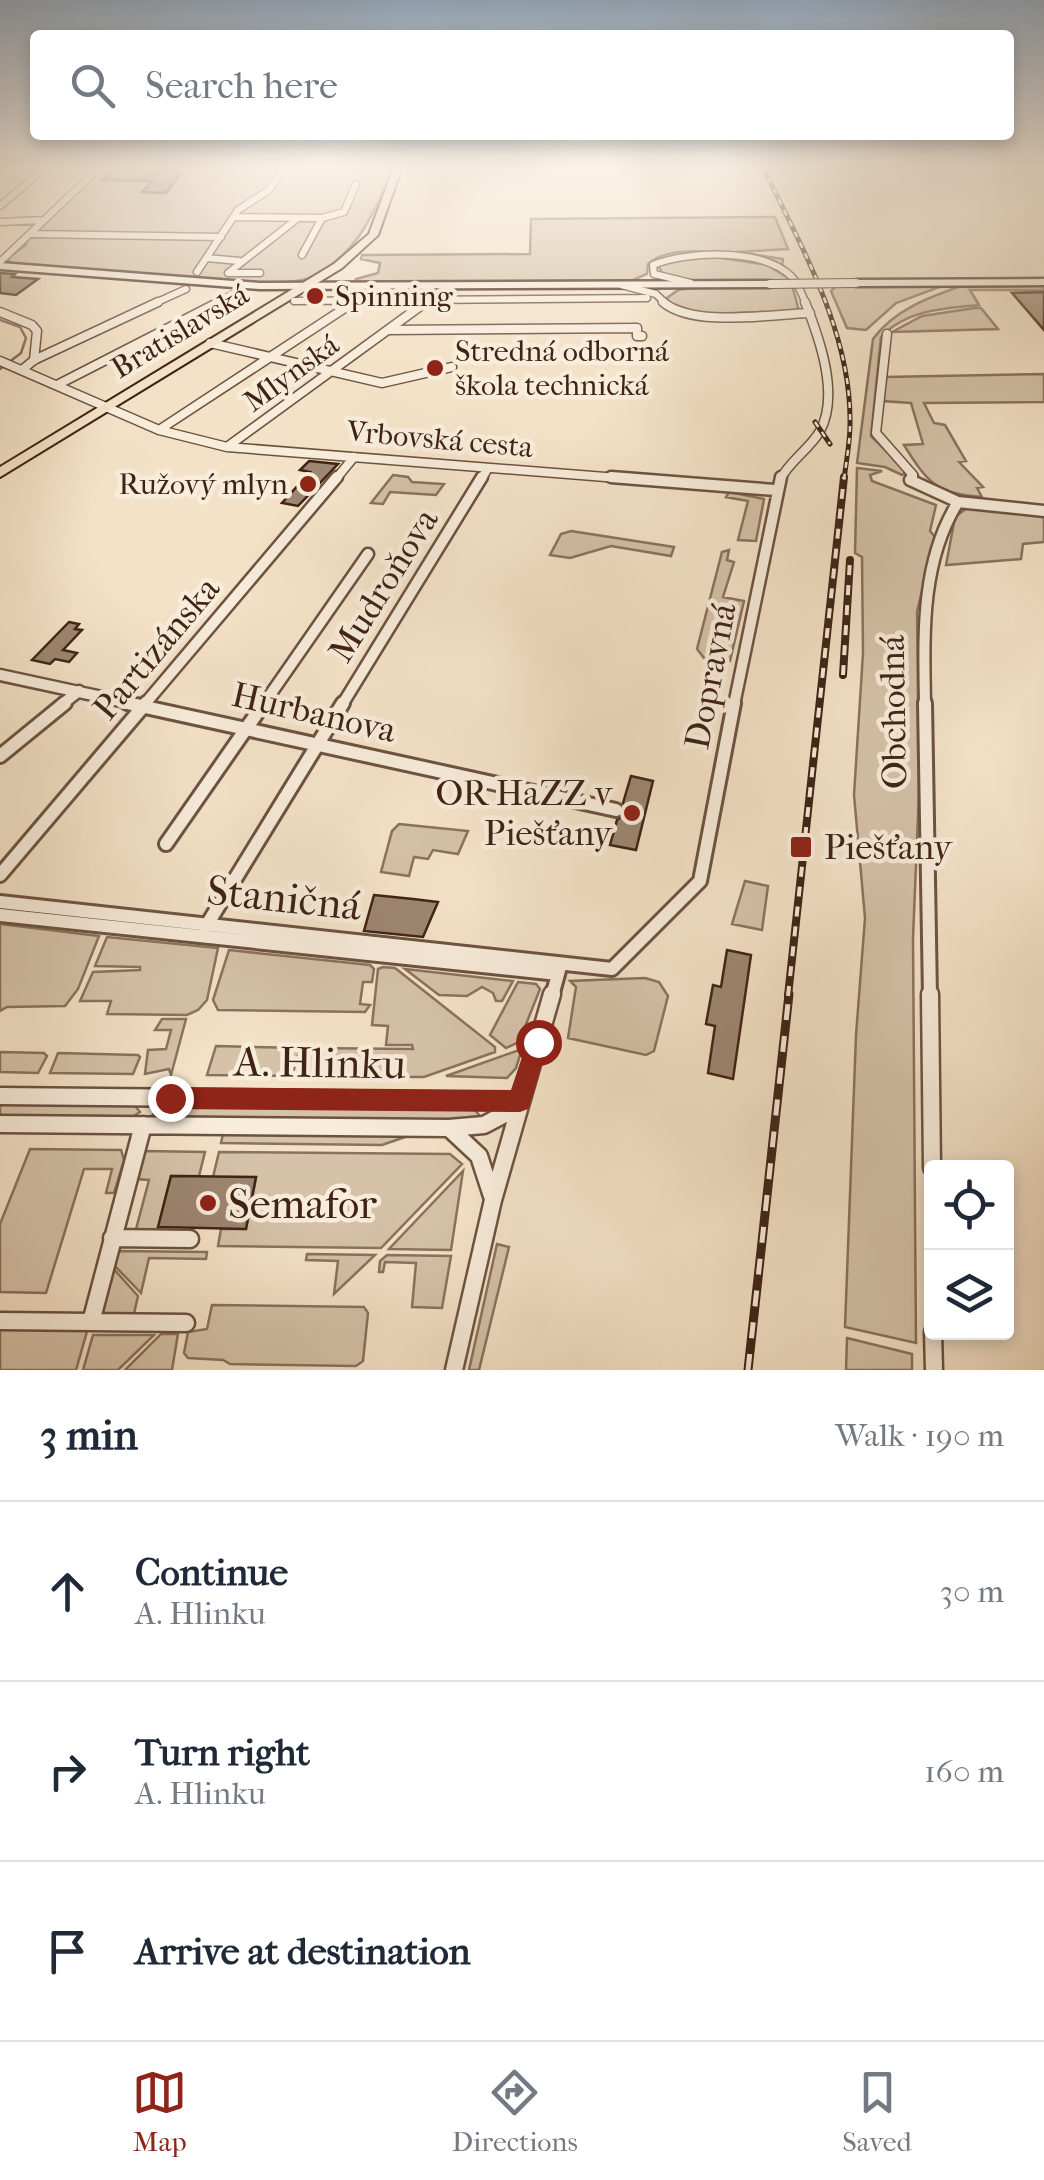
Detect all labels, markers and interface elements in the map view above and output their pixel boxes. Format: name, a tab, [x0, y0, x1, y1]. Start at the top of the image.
search box	[30, 30, 1014, 140]
icon: search	[65, 58, 120, 113]
text: Search here	[145, 63, 338, 108]
street label: Bratislavská	[105, 276, 256, 386]
place label: Spinning	[335, 279, 454, 314]
marker: Spinning	[304, 285, 326, 307]
street label: Mlynská	[237, 327, 346, 420]
place label: Stredná odborná škola technická	[455, 334, 670, 403]
marker: Stredná odborná škola technická	[424, 357, 446, 379]
street label: Vrbovská cesta	[344, 414, 536, 465]
place label: Ružový mlyn	[118, 467, 289, 502]
marker: Ružový mlyn	[297, 473, 319, 495]
street label: Mudroňova	[320, 500, 447, 670]
street label: Partizánska	[85, 568, 228, 728]
street label: Dopravná	[676, 599, 745, 753]
street label: Obchodná	[872, 634, 915, 789]
street label: Hurbanova	[228, 674, 401, 751]
place label: OR HaZZ v Piešťany	[435, 773, 613, 854]
marker: OR HaZZ v Piešťany	[621, 802, 643, 824]
place label: Piešťany	[824, 827, 953, 868]
marker: Piešťany	[788, 834, 814, 860]
street label: Staničná	[204, 866, 364, 931]
route start	[516, 1020, 562, 1066]
street label: A. Hlinku	[232, 1037, 407, 1089]
route end	[148, 1076, 194, 1122]
map controls	[924, 1160, 1014, 1340]
button: locate	[924, 1160, 1014, 1250]
place label: Semafor	[228, 1180, 377, 1229]
marker: Semafor	[197, 1192, 219, 1214]
button: layers	[924, 1250, 1014, 1340]
text: 3 min	[40, 1411, 138, 1460]
text: Walk · 190 m	[835, 1417, 1004, 1454]
text: Continue	[135, 1550, 288, 1595]
icon: ahead	[40, 1564, 95, 1619]
text: 30 m	[940, 1573, 1004, 1610]
text: A. Hlinku	[135, 1595, 266, 1632]
text: Turn right	[135, 1730, 310, 1775]
icon: right	[40, 1744, 95, 1799]
text: 160 m	[924, 1753, 1004, 1790]
text: A. Hlinku	[135, 1775, 266, 1812]
icon: arrive	[40, 1924, 95, 1979]
text: Arrive at destination	[135, 1929, 471, 1974]
tab: Map	[132, 2065, 187, 2158]
tab: Directions	[452, 2065, 578, 2158]
tab: Saved	[842, 2065, 912, 2158]

